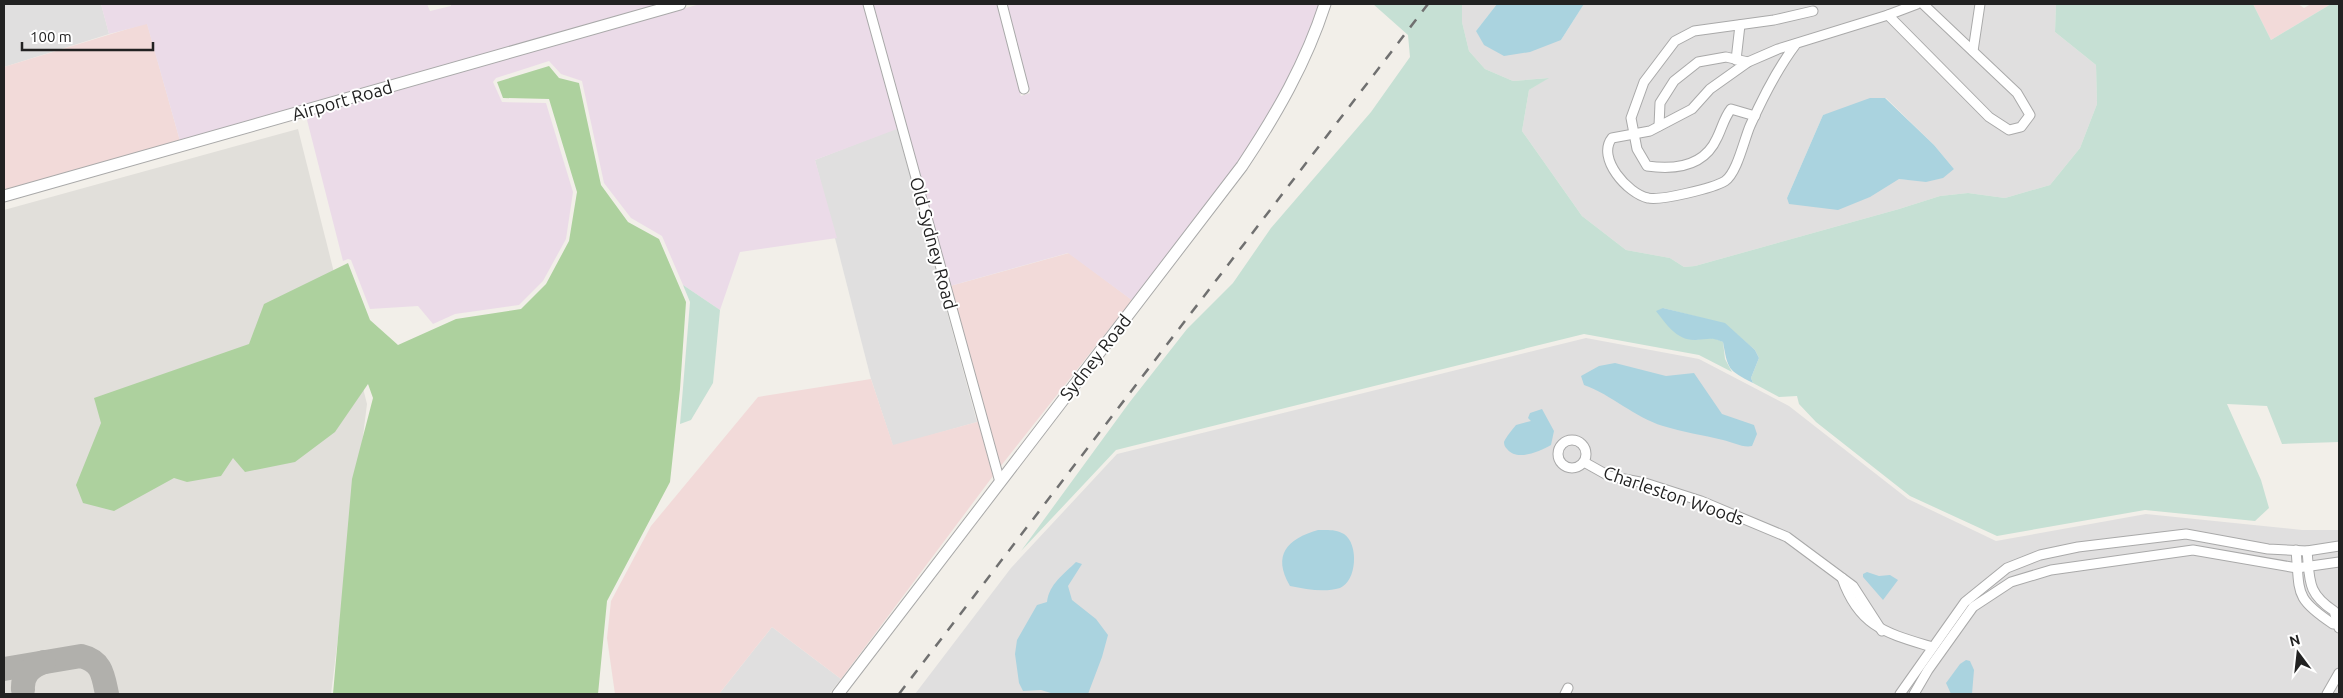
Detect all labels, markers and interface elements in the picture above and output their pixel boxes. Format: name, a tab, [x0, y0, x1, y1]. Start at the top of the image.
scale bar	[22, 20, 154, 52]
text: 100 m	[30, 28, 72, 45]
street label: Airport Road	[290, 76, 394, 124]
street label: Old Sydney Road	[907, 175, 961, 311]
street label: Sydney Road	[1055, 310, 1135, 404]
street label: Charleston Woods	[1601, 462, 1747, 529]
north arrow	[2273, 628, 2323, 678]
text: N	[2288, 631, 2302, 650]

